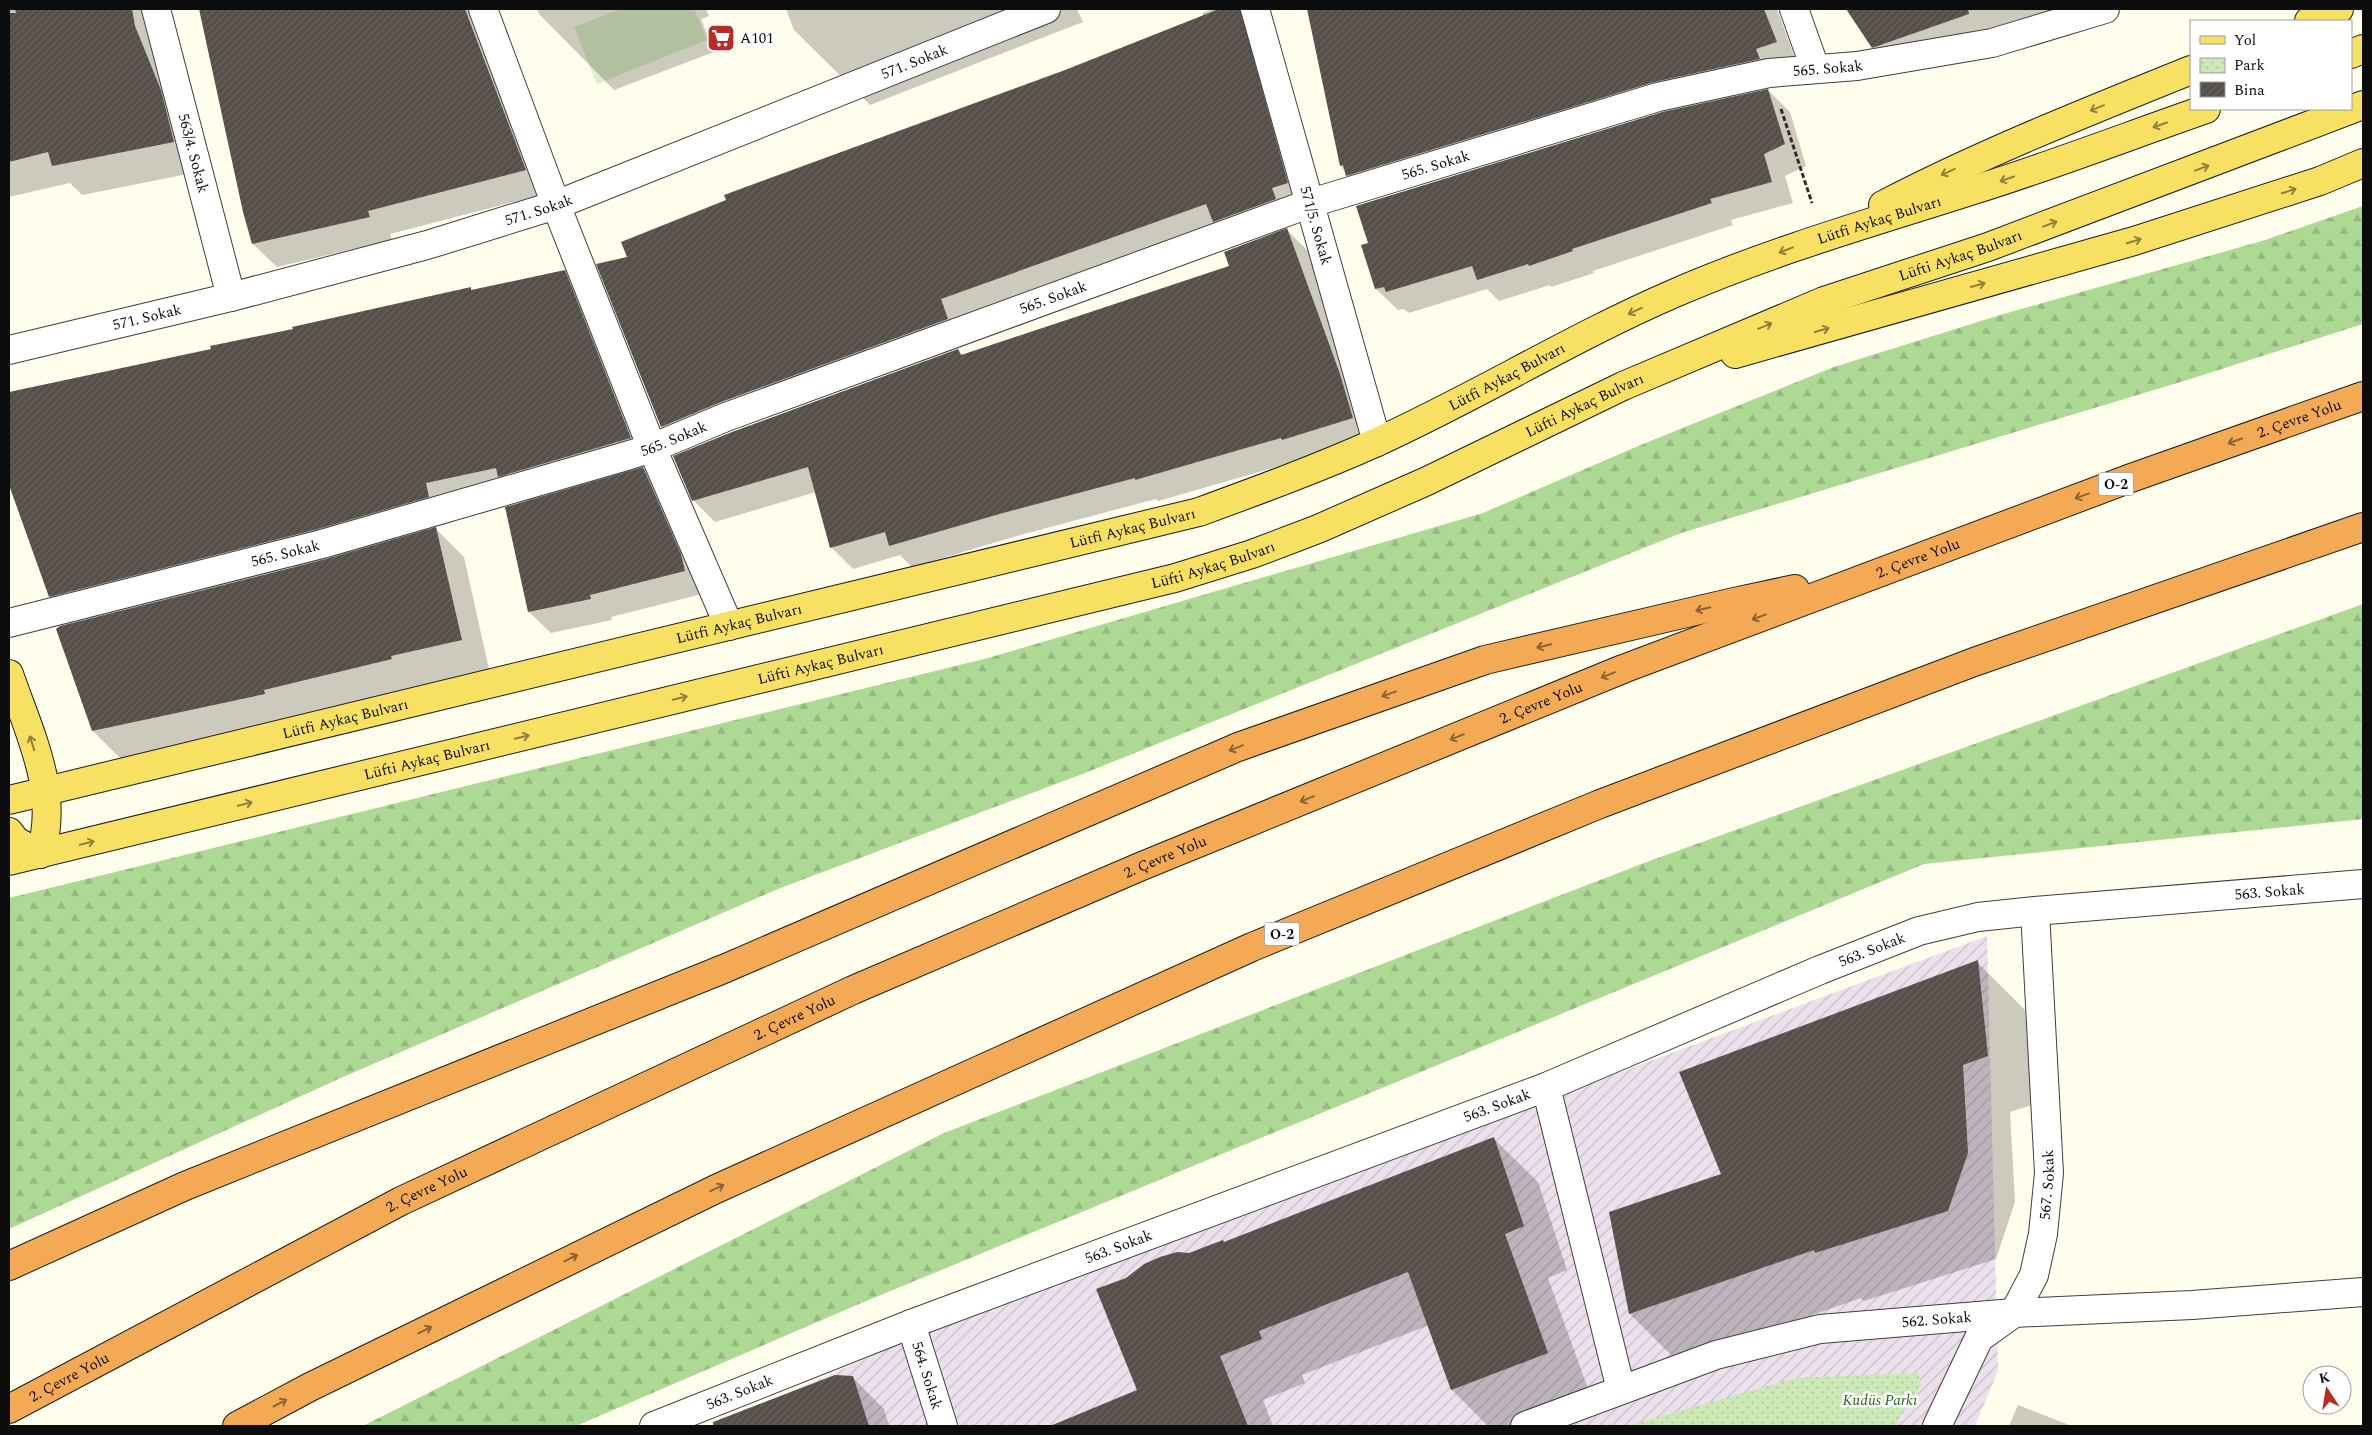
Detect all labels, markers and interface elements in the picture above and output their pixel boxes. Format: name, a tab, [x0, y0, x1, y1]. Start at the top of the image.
legend	[2190, 20, 2352, 110]
supermarket icon: A101	[706, 23, 736, 53]
place label: A101	[740, 27, 774, 50]
text: Yol	[2234, 29, 2256, 52]
street label: 571. Sokak	[878, 38, 951, 86]
street label: 565. Sokak	[1792, 54, 1865, 83]
text: Park	[2234, 54, 2265, 77]
text: Bina	[2234, 79, 2265, 102]
one-way arrow	[2090, 104, 2105, 114]
street label: 563/4. Sokak	[172, 111, 214, 196]
one-way arrow	[2153, 121, 2169, 130]
street label: 565. Sokak	[1399, 144, 1473, 187]
one-way arrow	[2194, 162, 2209, 172]
one-way arrow	[1941, 168, 1956, 178]
one-way arrow	[2000, 175, 2015, 184]
street label: 571/5. Sokak	[1293, 183, 1338, 268]
one-way arrow	[2281, 185, 2297, 195]
street label: 571. Sokak	[502, 188, 576, 232]
street label: Lütfi Aykaç Bulvarı	[1814, 190, 1944, 251]
one-way arrow	[2042, 219, 2057, 228]
street label: Lüfti Aykaç Bulvarı	[1896, 224, 2026, 288]
one-way arrow	[2126, 236, 2142, 246]
one-way arrow	[1779, 246, 1794, 256]
street label: 565. Sokak	[1016, 275, 1090, 321]
one-way arrow	[1970, 280, 1986, 290]
street label: 571. Sokak	[110, 298, 184, 337]
one-way arrow	[1628, 307, 1643, 317]
one-way arrow	[1757, 320, 1772, 330]
one-way arrow	[1813, 324, 1829, 334]
street label: Lütfi Aykaç Bulvarı	[1445, 337, 1569, 417]
street label: Lüfti Aykaç Bulvarı	[1521, 367, 1648, 444]
street label: 2. Çevre Yolu	[2254, 393, 2345, 445]
street label: 565. Sokak	[638, 415, 711, 463]
one-way arrow	[2227, 437, 2243, 447]
road number: O-2	[2098, 472, 2134, 496]
one-way arrow	[2075, 492, 2090, 501]
street label: Lütfi Aykaç Bulvarı	[1067, 502, 1198, 555]
street label: 2. Çevre Yolu	[1873, 532, 1963, 585]
street label: 565. Sokak	[249, 534, 322, 573]
street label: Lüfti Aykaç Bulvarı	[1149, 535, 1279, 595]
street label: Lütfi Aykaç Bulvarı	[674, 597, 804, 650]
one-way arrow	[1695, 605, 1711, 614]
one-way arrow	[1752, 613, 1768, 622]
street label: Lüfti Aykaç Bulvarı	[755, 638, 886, 691]
one-way arrow	[1537, 642, 1553, 651]
one-way arrow	[1601, 671, 1616, 681]
street label: 2. Çevre Yolu	[1496, 676, 1586, 730]
one-way arrow	[1382, 690, 1397, 699]
street label: Lütfi Aykaç Bulvarı	[280, 693, 411, 745]
one-way arrow	[671, 693, 687, 702]
one-way arrow	[513, 731, 529, 741]
one-way arrow	[1450, 733, 1465, 742]
street label: Lüfti Aykaç Bulvarı	[362, 734, 492, 786]
one-way arrow	[27, 735, 37, 751]
one-way arrow	[1229, 744, 1244, 754]
one-way arrow	[1300, 794, 1315, 804]
one-way arrow	[236, 799, 252, 808]
street label: 2. Çevre Yolu	[1120, 830, 1210, 885]
one-way arrow	[79, 838, 95, 847]
street label: 563. Sokak	[2234, 878, 2306, 907]
road number: O-2	[1264, 922, 1300, 946]
street label: 563. Sokak	[1835, 926, 1909, 974]
street label: 2. Çevre Yolu	[750, 989, 839, 1047]
street label: 563. Sokak	[1460, 1083, 1534, 1129]
street label: 567. Sokak	[2033, 1149, 2061, 1221]
street label: 2. Çevre Yolu	[382, 1160, 472, 1219]
one-way arrow	[709, 1183, 724, 1192]
street label: 563. Sokak	[1082, 1224, 1156, 1270]
one-way arrow	[563, 1253, 578, 1263]
street label: 562. Sokak	[1901, 1306, 1973, 1334]
one-way arrow	[417, 1325, 432, 1334]
street label: 564. Sokak	[905, 1339, 948, 1413]
street label: 2. Çevre Yolu	[25, 1347, 114, 1408]
north arrow	[2302, 1365, 2352, 1415]
text: K	[2317, 1366, 2332, 1389]
street label: 563. Sokak	[703, 1369, 777, 1416]
park label: Kudüs Parkı	[1843, 1389, 1917, 1412]
one-way arrow	[272, 1398, 287, 1407]

